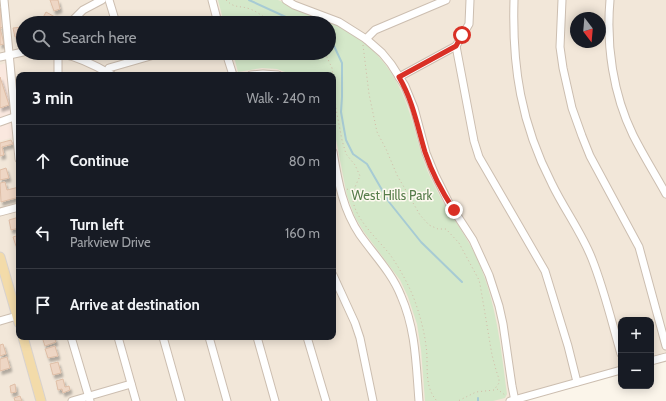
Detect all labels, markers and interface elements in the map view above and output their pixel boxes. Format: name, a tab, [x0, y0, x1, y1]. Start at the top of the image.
north arrow	[570, 12, 606, 48]
search box	[16, 16, 336, 60]
route start	[453, 26, 471, 44]
icon: search	[30, 27, 52, 49]
text: Search here	[62, 29, 137, 47]
text: 3 min	[32, 88, 73, 108]
text: Walk · 240 m	[246, 90, 320, 106]
icon: ahead	[32, 150, 54, 172]
text: Continue	[70, 152, 129, 170]
text: 80 m	[289, 153, 320, 169]
park label: West Hills Park	[352, 187, 433, 203]
route end	[445, 201, 463, 219]
text: Turn left	[70, 216, 124, 234]
icon: left	[32, 222, 54, 244]
text: 160 m	[285, 225, 320, 241]
text: Parkview Drive	[70, 234, 151, 250]
icon: arrive	[32, 294, 54, 316]
text: Arrive at destination	[70, 296, 200, 314]
map controls	[618, 317, 654, 389]
button: +	[618, 317, 654, 353]
button: −	[618, 353, 654, 389]

